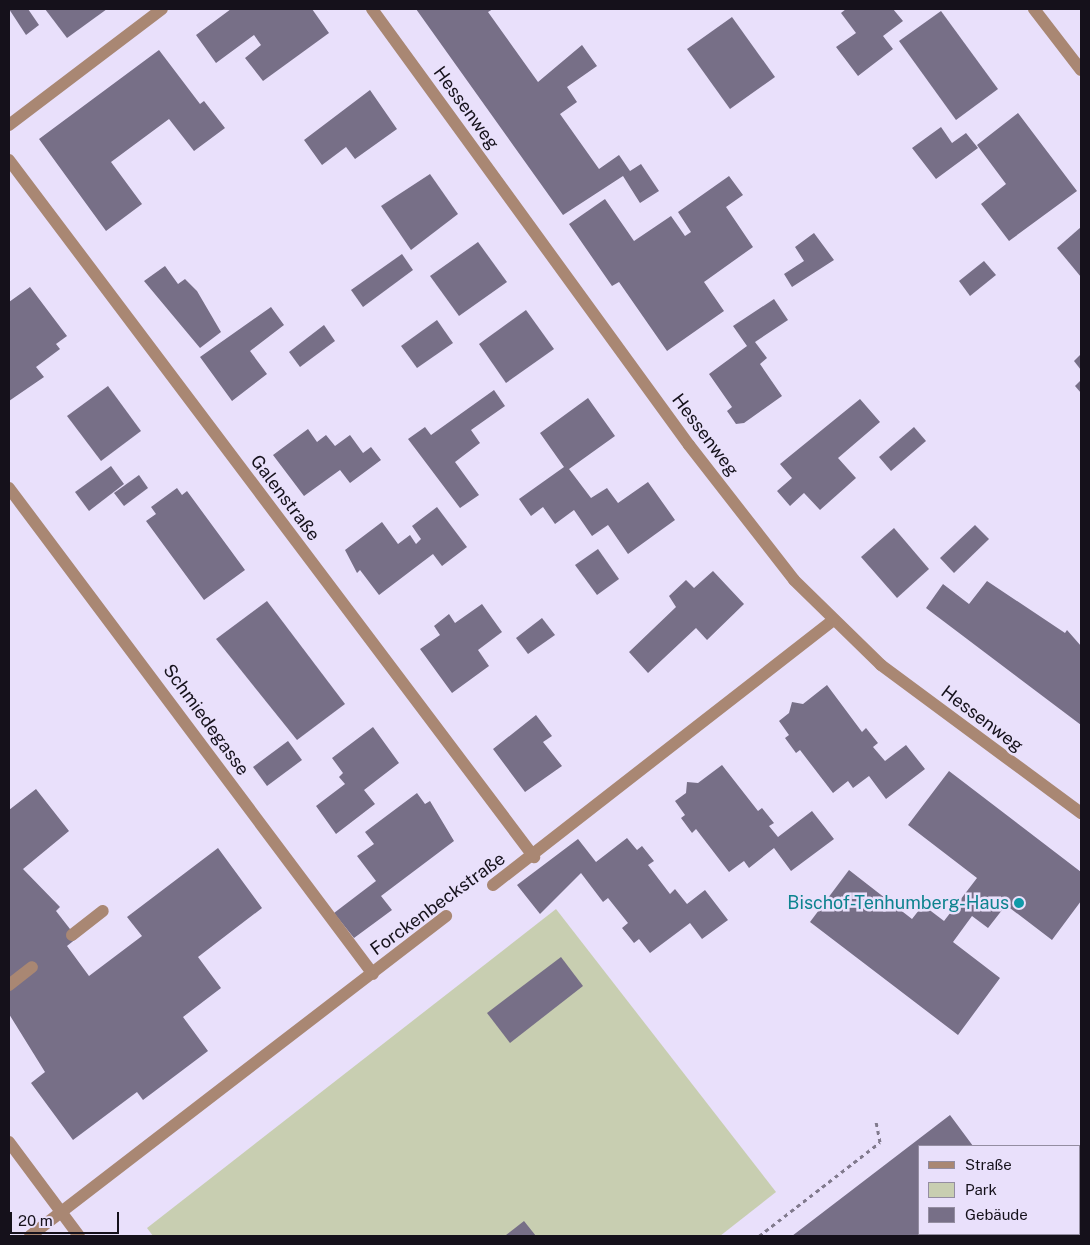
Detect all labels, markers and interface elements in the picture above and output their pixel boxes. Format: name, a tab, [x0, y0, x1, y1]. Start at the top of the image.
street label: Hessenweg	[429, 62, 503, 154]
street label: Hessenweg	[667, 390, 743, 480]
street label: Galenstraße	[246, 451, 324, 545]
street label: Schmiedegasse	[158, 660, 254, 780]
street label: Hessenweg	[937, 681, 1027, 757]
street label: Forckenbeckstraße	[366, 848, 510, 960]
place label: Bischof-Tenhumberg-Haus	[787, 892, 1009, 914]
marker: Bischof-Tenhumberg-Haus	[1013, 897, 1025, 909]
legend	[918, 1145, 1080, 1235]
text: Straße	[965, 1156, 1012, 1173]
text: Park	[965, 1181, 997, 1198]
scale bar	[12, 1202, 121, 1234]
text: Gebäude	[965, 1206, 1028, 1223]
text: 20 m	[18, 1212, 53, 1229]

